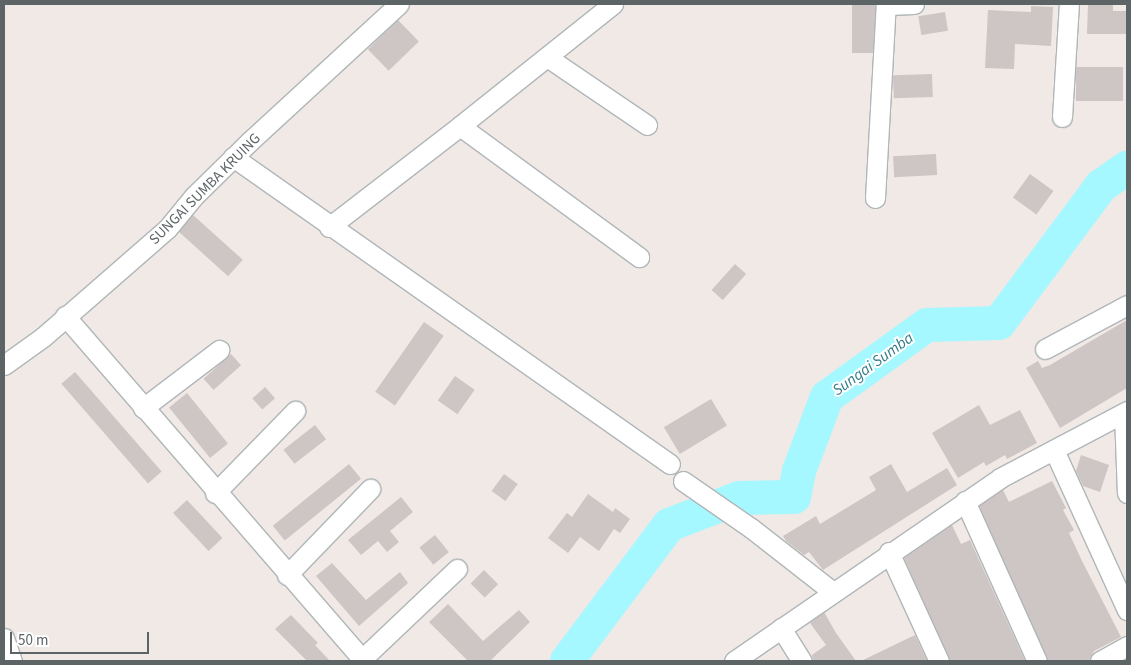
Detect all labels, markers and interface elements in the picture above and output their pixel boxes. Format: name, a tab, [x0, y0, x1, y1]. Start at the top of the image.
street label: SUNGAI SUMBA KRUING	[146, 130, 264, 248]
water label: Sungai Sumba	[829, 328, 917, 400]
scale bar	[12, 622, 151, 654]
text: 50 m	[18, 630, 48, 651]

